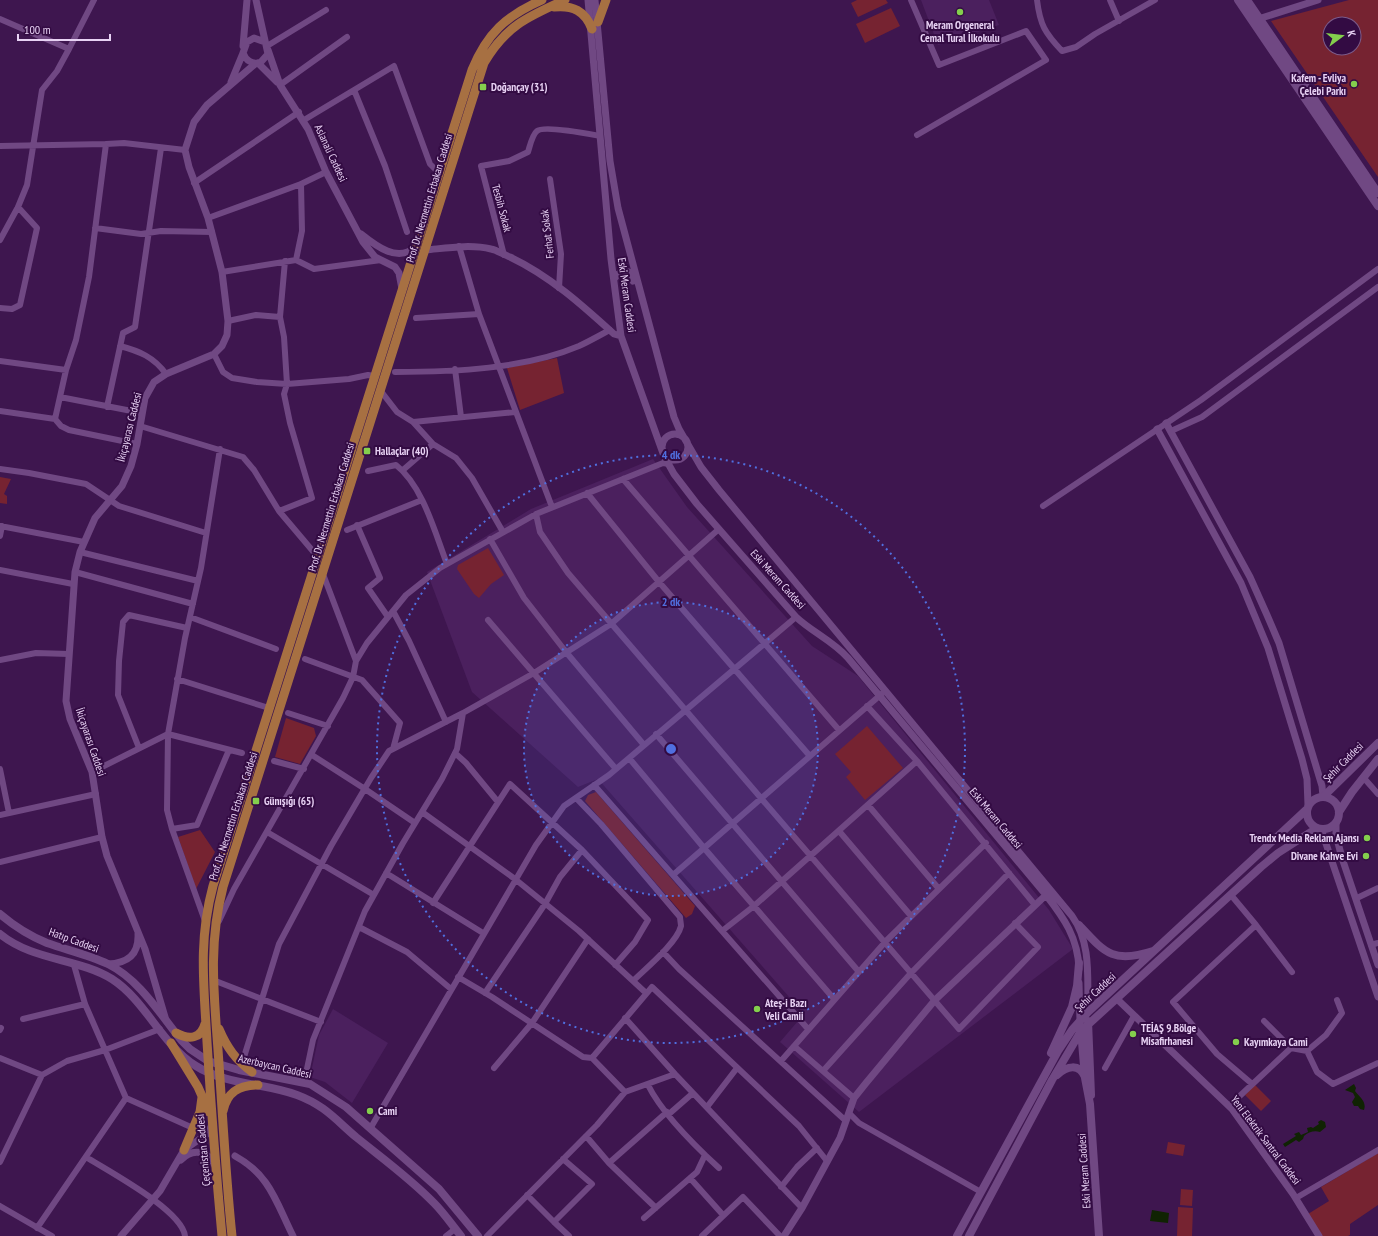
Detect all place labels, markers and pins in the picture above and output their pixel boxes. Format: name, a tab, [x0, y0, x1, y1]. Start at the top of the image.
marker: Meram Orgeneral Cemal Tural İlkokulu	[955, 7, 965, 17]
place label: Meram Orgeneral Cemal Tural İlkokulu	[920, 18, 1000, 45]
place label: Kafem - Evliya Çelebi Parkı	[1291, 71, 1346, 98]
marker: Kafem - Evliya Çelebi Parkı	[1349, 79, 1359, 89]
place label: Doğançay (31)	[491, 80, 548, 94]
marker: Doğançay (31)	[478, 82, 488, 92]
place label: Hallaçlar (40)	[375, 444, 428, 458]
marker: Hallaçlar (40)	[362, 446, 372, 456]
centre of rings	[664, 742, 678, 756]
place label: Günışığı (65)	[264, 794, 314, 808]
marker: Günışığı (65)	[251, 796, 261, 806]
place label: Trendx Media Reklam Ajansı	[1249, 831, 1359, 845]
marker: Trendx Media Reklam Ajansı	[1362, 833, 1372, 843]
place label: Divane Kahve Evi	[1291, 849, 1359, 863]
marker: Divane Kahve Evi	[1361, 851, 1371, 861]
place label: Ateş-i Bazı Veli Camii	[764, 996, 807, 1023]
marker: Ateş-i Bazı Veli Camii	[752, 1004, 762, 1014]
place label: TEİAŞ 9.Bölge Misafirhanesi	[1141, 1021, 1197, 1048]
marker: TEİAŞ 9.Bölge Misafirhanesi	[1128, 1029, 1138, 1039]
place label: Kayımkaya Cami	[1244, 1035, 1308, 1049]
marker: Kayımkaya Cami	[1231, 1037, 1241, 1047]
place label: Cami	[378, 1104, 398, 1118]
marker: Cami	[365, 1106, 375, 1116]

